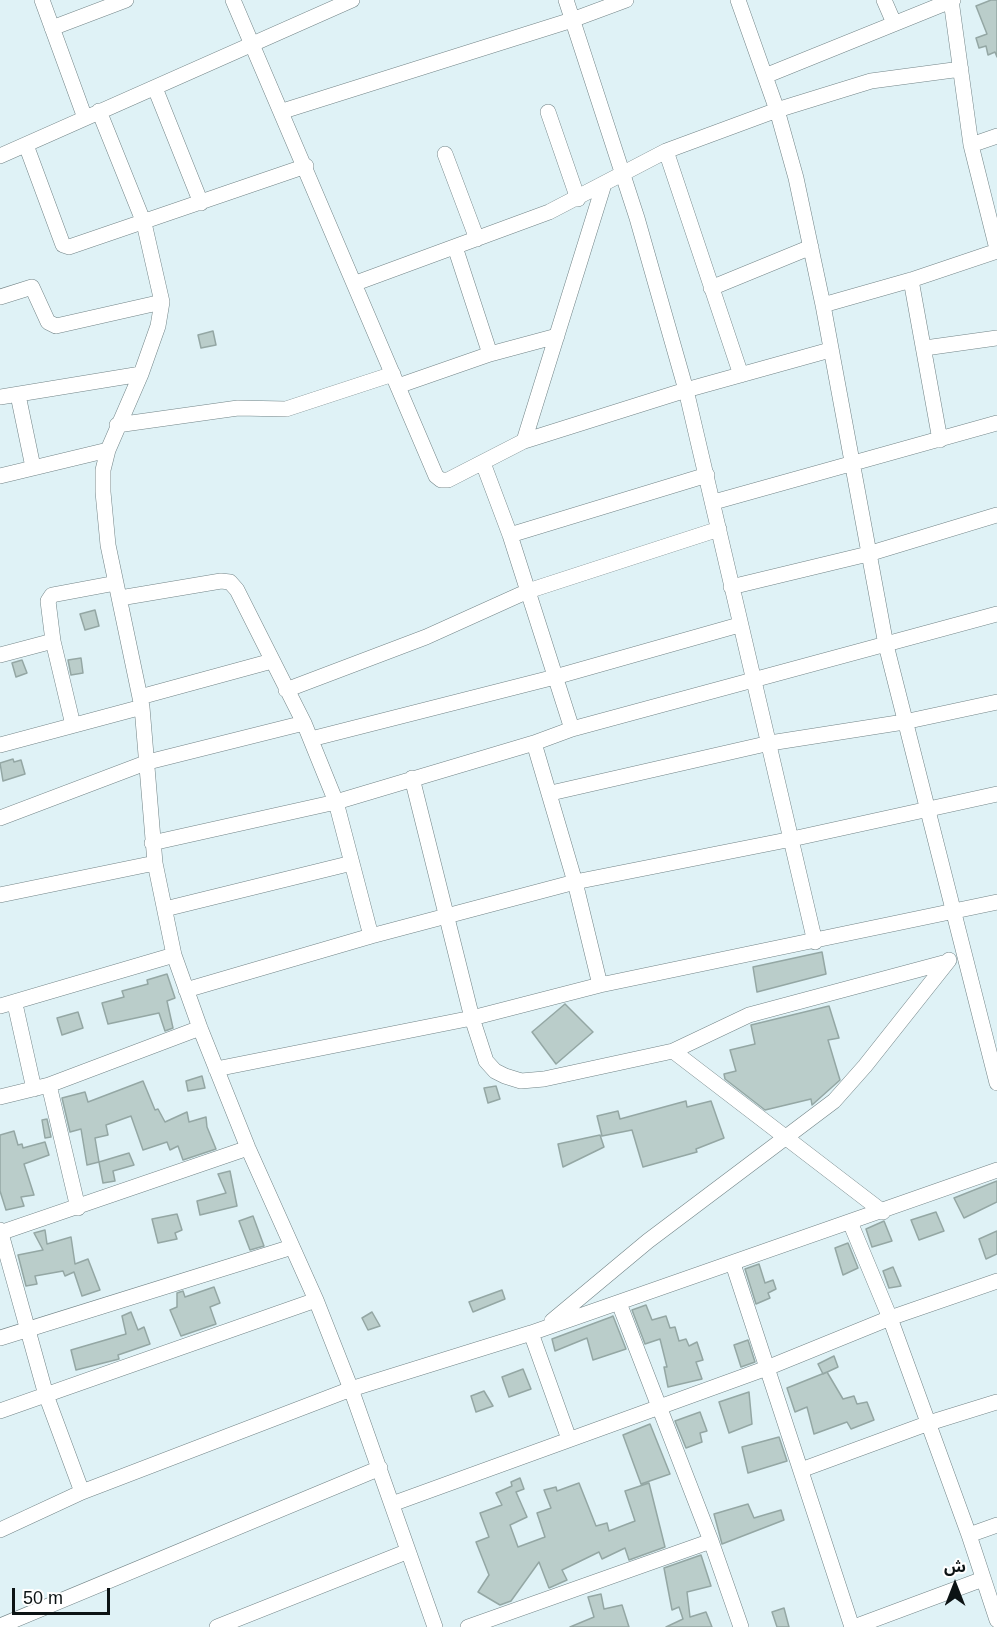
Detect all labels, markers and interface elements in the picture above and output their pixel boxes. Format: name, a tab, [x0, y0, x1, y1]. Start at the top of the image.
north arrow	[925, 1555, 985, 1615]
text: ش	[944, 1558, 966, 1575]
scale bar	[15, 1576, 112, 1614]
text: 50 m	[23, 1588, 63, 1608]

